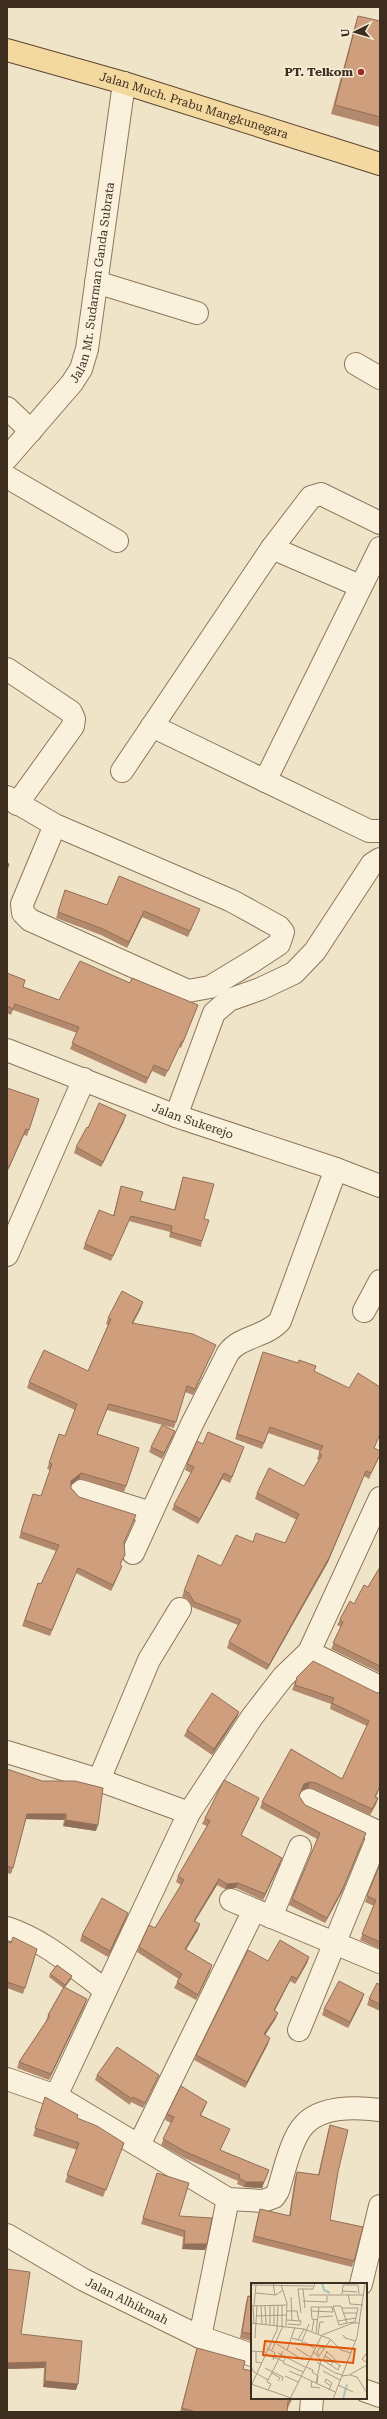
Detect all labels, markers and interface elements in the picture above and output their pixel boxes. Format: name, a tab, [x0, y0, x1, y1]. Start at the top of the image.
north arrow	[335, 12, 375, 52]
text: U	[339, 28, 352, 38]
place label: PT. Telkom	[284, 65, 353, 79]
marker: PT. Telkom	[356, 67, 366, 77]
street label: Jalan Much. Prabu Mangkunegara	[98, 69, 291, 142]
street label: Jalan Mr. Sudarman Ganda Subrata	[67, 181, 117, 385]
street label: Jalan Sukerejo	[150, 1100, 235, 1142]
street label: Jalan Alhikmah	[83, 2275, 171, 2327]
inset map	[251, 2283, 367, 2399]

